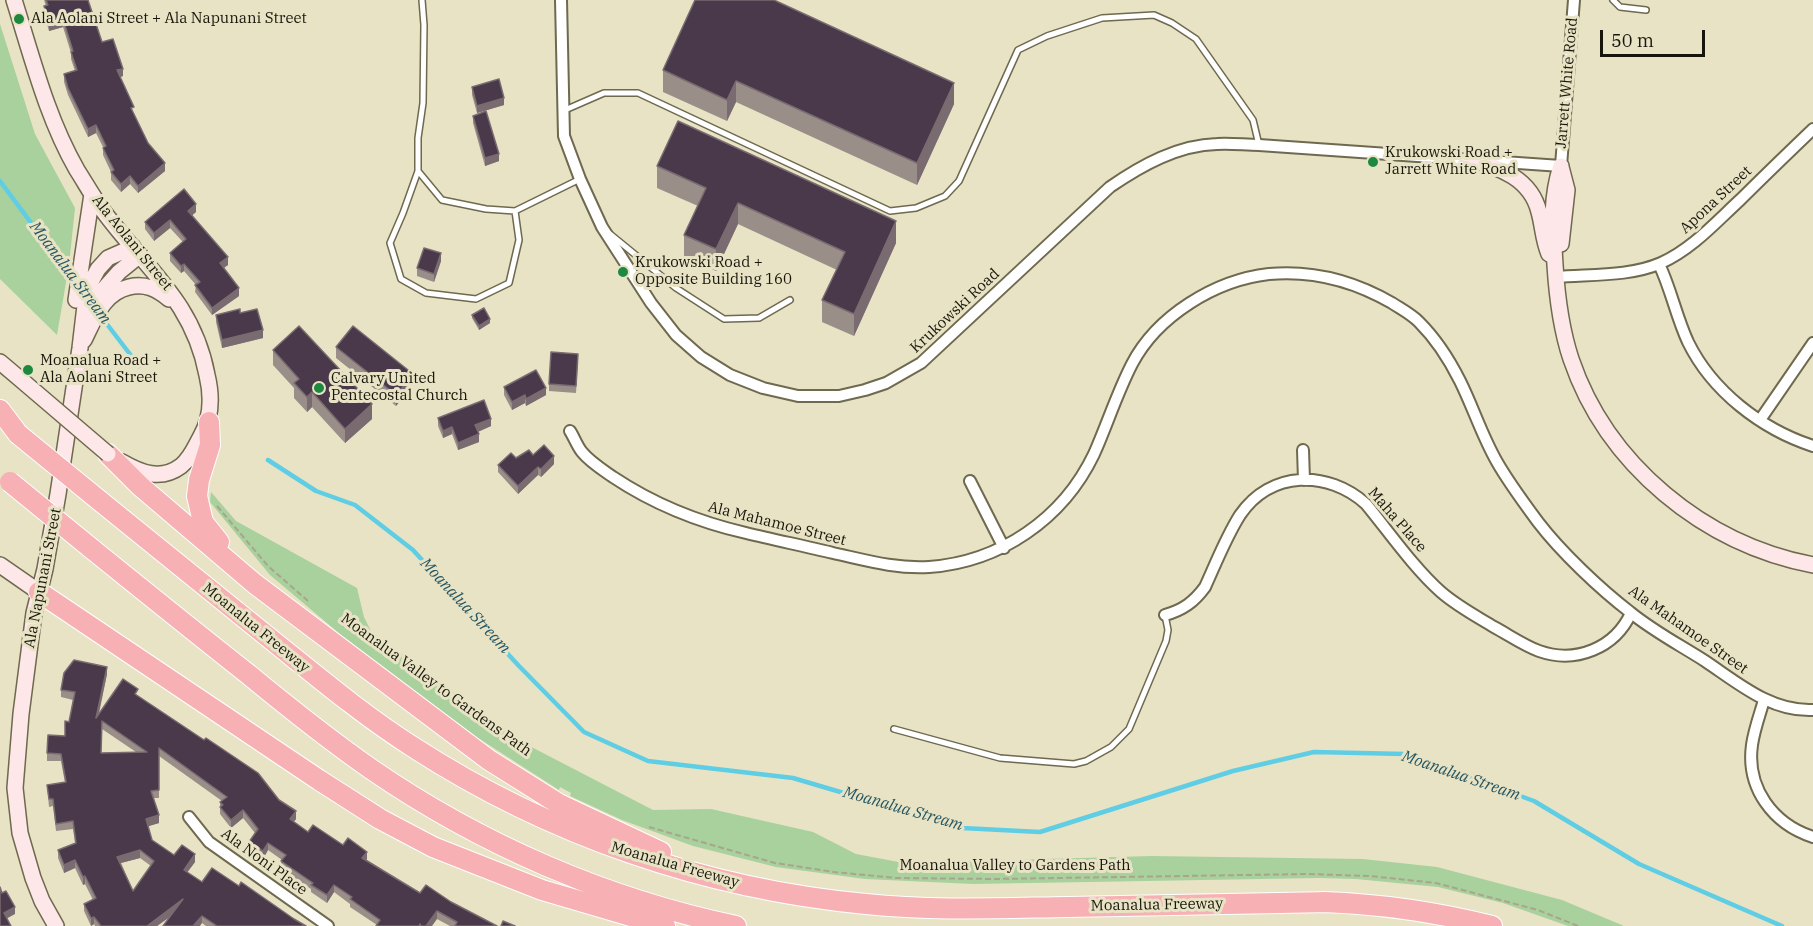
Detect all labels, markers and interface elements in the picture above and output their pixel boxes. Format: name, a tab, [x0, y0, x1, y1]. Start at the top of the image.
place label: Ala Aolani Street + Ala Napunani Street	[31, 10, 307, 28]
marker: Ala Aolani Street + Ala Napunani Street	[12, 12, 26, 26]
street label: Jarrett White Road	[1552, 17, 1582, 149]
scale bar	[1603, 18, 1708, 56]
text: 50 m	[1611, 29, 1654, 52]
place label: Krukowski Road + Jarrett White Road	[1385, 144, 1516, 179]
marker: Krukowski Road + Jarrett White Road	[1366, 155, 1380, 169]
street label: Apona Street	[1676, 162, 1756, 238]
street label: Ala Aolani Street	[88, 192, 176, 294]
water label: Moanalua Stream	[25, 218, 115, 328]
place label: Krukowski Road + Opposite Building 160	[635, 254, 792, 289]
marker: Krukowski Road + Opposite Building 160	[616, 265, 630, 279]
street label: Krukowski Road	[907, 265, 1003, 357]
place label: Moanalua Road + Ala Aolani Street	[40, 352, 161, 387]
marker: Moanalua Road + Ala Aolani Street	[21, 363, 35, 377]
place label: Calvary United Pentecostal Church	[331, 370, 468, 405]
marker: Calvary United Pentecostal Church	[312, 381, 326, 395]
street label: Maha Place	[1364, 484, 1430, 556]
street label: Ala Mahamoe Street	[706, 498, 848, 550]
street label: Ala Napunani Street	[21, 506, 65, 650]
water label: Moanalua Stream	[416, 554, 514, 658]
street label: Moanalua Freeway	[199, 579, 313, 677]
street label: Ala Mahamoe Street	[1625, 582, 1751, 678]
street label: Moanalua Valley to Gardens Path	[337, 610, 535, 760]
water label: Moanalua Stream	[1399, 747, 1523, 805]
water label: Moanalua Stream	[841, 783, 965, 835]
street label: Ala Noni Place	[218, 825, 310, 899]
street label: Moanalua Freeway	[609, 838, 741, 892]
street label: Moanalua Valley to Gardens Path	[899, 857, 1131, 875]
street label: Moanalua Freeway	[1091, 895, 1223, 915]

